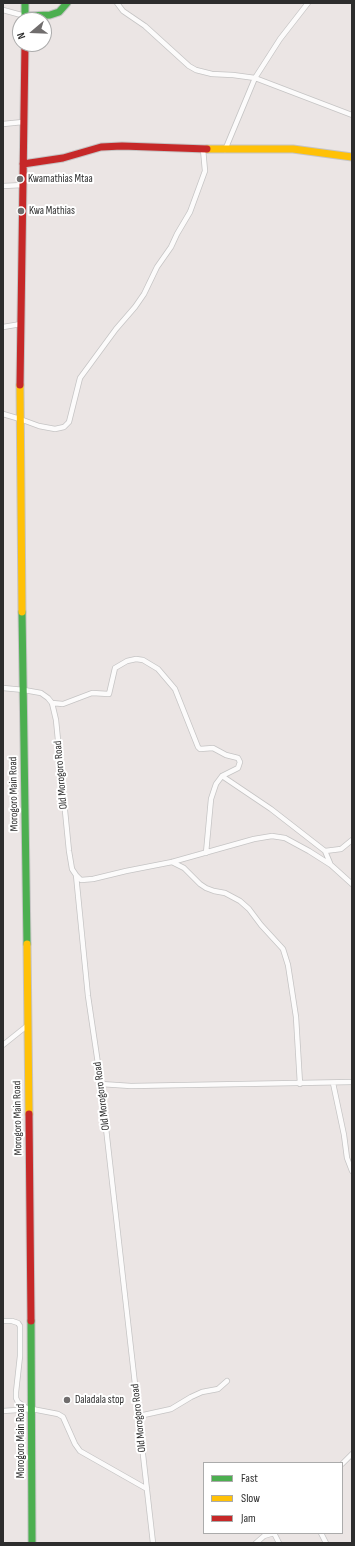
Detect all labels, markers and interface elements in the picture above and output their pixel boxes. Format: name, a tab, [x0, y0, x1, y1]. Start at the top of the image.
north arrow	[12, 12, 52, 52]
text: N	[14, 31, 28, 41]
place label: Kwamathias Mtaa	[28, 172, 93, 186]
marker: Kwamathias Mtaa	[15, 174, 25, 184]
place label: Kwa Mathias	[29, 204, 75, 218]
marker: Kwa Mathias	[16, 206, 26, 216]
street label: Old Morogoro Road	[51, 740, 71, 810]
street label: Morogoro Main Road	[7, 757, 21, 831]
street label: Old Morogoro Road	[91, 1061, 113, 1131]
street label: Morogoro Main Road	[11, 1081, 25, 1155]
street label: Old Morogoro Road	[129, 1383, 149, 1453]
place label: Daladala stop	[75, 1393, 124, 1407]
marker: Daladala stop	[62, 1395, 72, 1405]
street label: Morogoro Main Road	[14, 1404, 28, 1478]
legend	[203, 1462, 343, 1534]
text: Fast	[241, 1471, 258, 1486]
text: Slow	[241, 1491, 260, 1506]
text: Jam	[241, 1511, 256, 1526]

